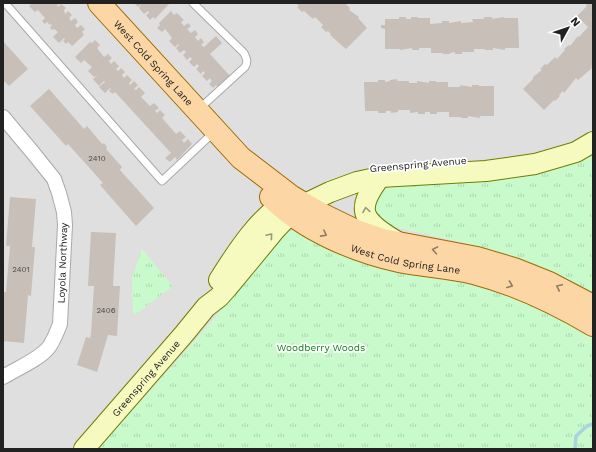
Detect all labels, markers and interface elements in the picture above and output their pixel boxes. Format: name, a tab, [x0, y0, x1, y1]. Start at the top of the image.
north arrow	[548, 8, 588, 48]
text: N	[568, 15, 583, 29]
street label: West Cold Spring Lane	[112, 18, 195, 108]
house number: 2410	[88, 154, 106, 163]
street label: Greenspring Avenue	[369, 155, 467, 174]
one-way arrow	[362, 207, 371, 213]
street label: Loyola Northway	[56, 222, 69, 304]
one-way arrow	[320, 229, 327, 237]
one-way arrow	[265, 233, 272, 240]
street label: West Cold Spring Lane	[349, 242, 461, 276]
one-way arrow	[432, 246, 438, 255]
house number: 2401	[12, 265, 30, 274]
one-way arrow	[507, 281, 514, 289]
one-way arrow	[555, 284, 563, 292]
house number: 2406	[96, 306, 116, 315]
street label: Greenspring Avenue	[110, 338, 182, 419]
park label: Woodberry Woods	[277, 342, 365, 353]

